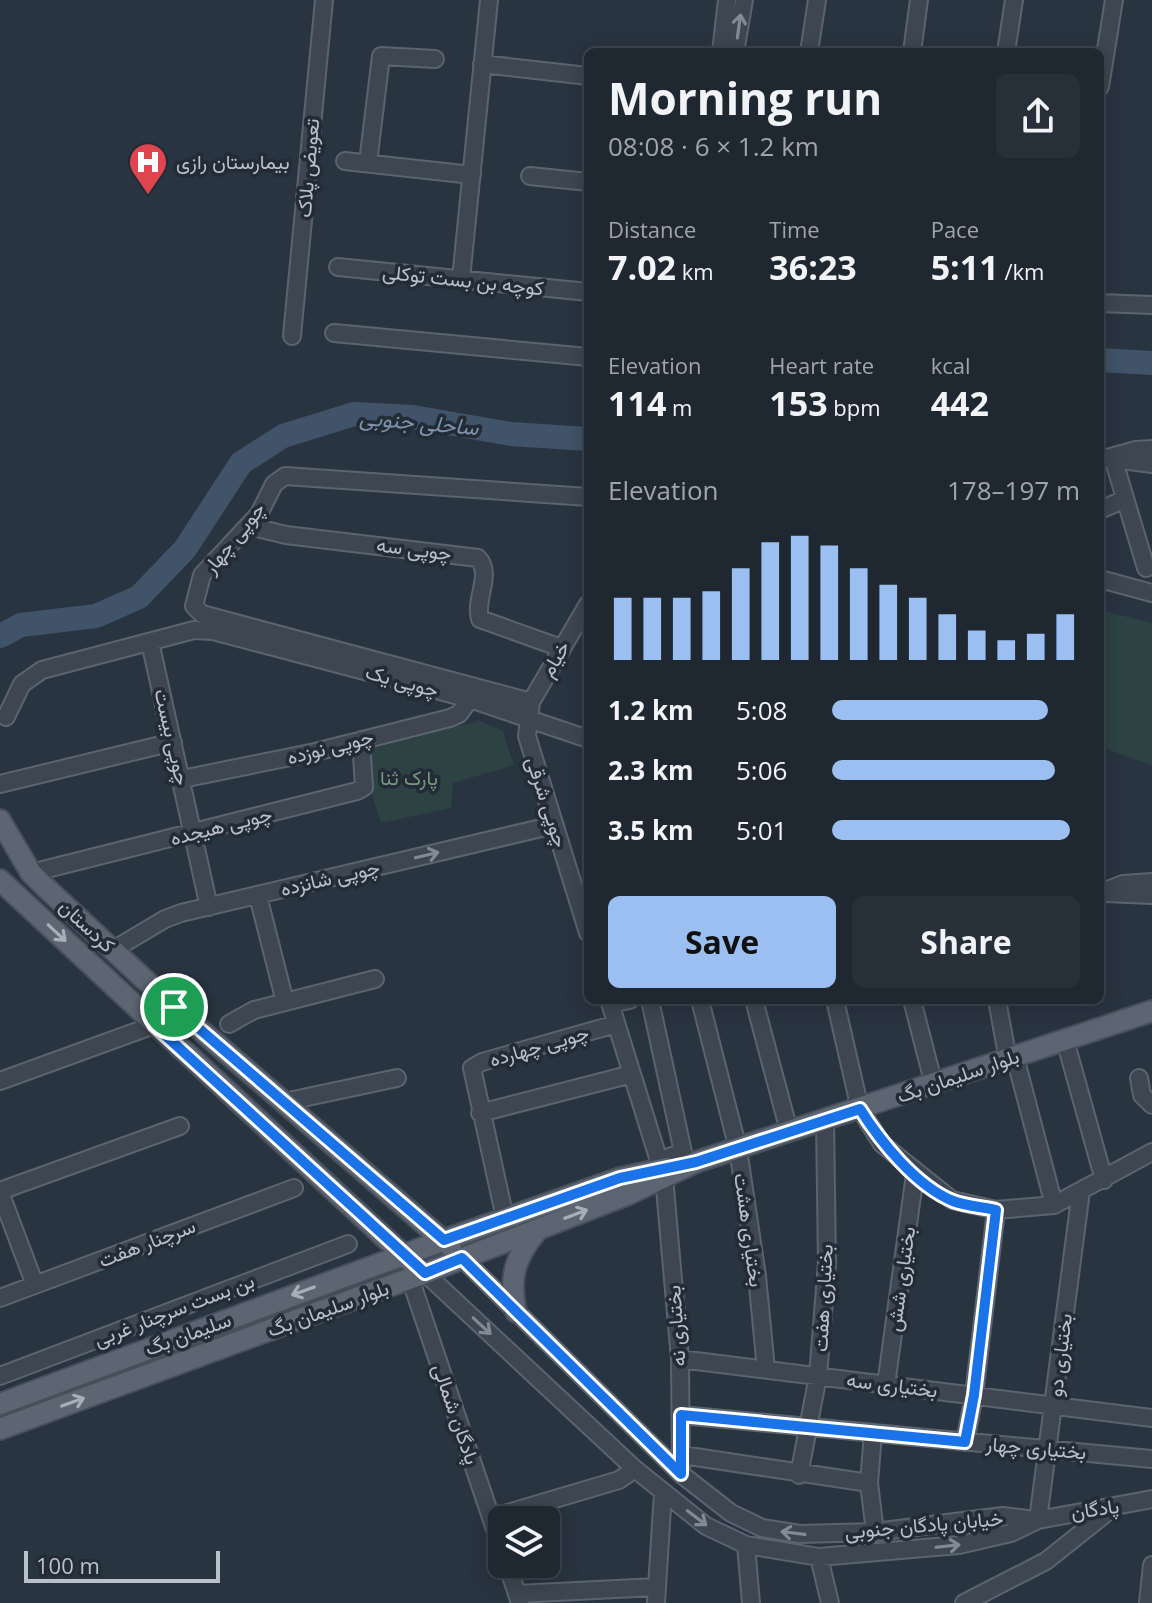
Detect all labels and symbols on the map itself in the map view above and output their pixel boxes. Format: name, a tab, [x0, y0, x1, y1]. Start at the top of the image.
one-way arrow	[732, 14, 747, 39]
street label: تعویض پلاک	[290, 117, 326, 219]
hospital icon: بیمارستان رازی	[127, 141, 169, 196]
place label: بیمارستان رازی	[176, 148, 290, 175]
street label: کوچه بن بست توکلی	[381, 258, 545, 302]
water label: ساحلی جنوبی	[358, 401, 481, 441]
street label: چوپی چهار	[196, 496, 272, 581]
street label: چوپی سه	[375, 530, 453, 568]
street label: خیام	[533, 636, 576, 682]
street label: چوپی یک	[362, 658, 442, 704]
street label: چوپی بیست	[147, 686, 197, 788]
street label: چوپی نوزده	[284, 723, 376, 771]
street label: چوپی شرقی	[519, 753, 575, 851]
park label: پارک ثنا	[380, 764, 438, 792]
street label: چوپی هیجده	[167, 800, 275, 852]
one-way arrow	[414, 847, 439, 862]
street label: چوپی شانزده	[278, 853, 382, 903]
street label: کردستان	[54, 893, 121, 958]
one-way arrow	[46, 924, 66, 942]
pin	[140, 973, 208, 1041]
street label: چوپی چهارده	[486, 1018, 592, 1074]
street label: بلوار سلیمان بگ	[893, 1042, 1022, 1109]
street label: بختیاری هشت	[728, 1171, 771, 1289]
one-way arrow	[563, 1206, 588, 1220]
street label: سرچنار هفت	[94, 1212, 200, 1274]
street label: بختیاری شش	[880, 1225, 921, 1333]
street label: بختیاری هفت	[806, 1243, 839, 1352]
street label: بن بست سرچنار غربی	[90, 1266, 258, 1354]
street label: بلوار سلیمان بگ	[263, 1274, 392, 1343]
street label: بختیاری نه	[659, 1284, 692, 1368]
one-way arrow	[291, 1285, 316, 1300]
street label: سلیمان بگ	[141, 1306, 235, 1362]
street label: بختیاری دو	[1041, 1312, 1078, 1398]
one-way arrow	[472, 1317, 492, 1336]
street label: پادگان شمالی	[426, 1360, 486, 1468]
street label: بختیاری سه	[845, 1366, 939, 1403]
one-way arrow	[60, 1394, 85, 1408]
street label: بختیاری چهار	[984, 1430, 1087, 1466]
street label: پادگان	[1069, 1492, 1121, 1526]
street label: خیابان پادگان جنوبی	[843, 1504, 1005, 1546]
one-way arrow	[685, 1509, 707, 1526]
one-way arrow	[781, 1525, 807, 1540]
one-way arrow	[934, 1538, 961, 1553]
scale bar	[24, 1547, 220, 1583]

